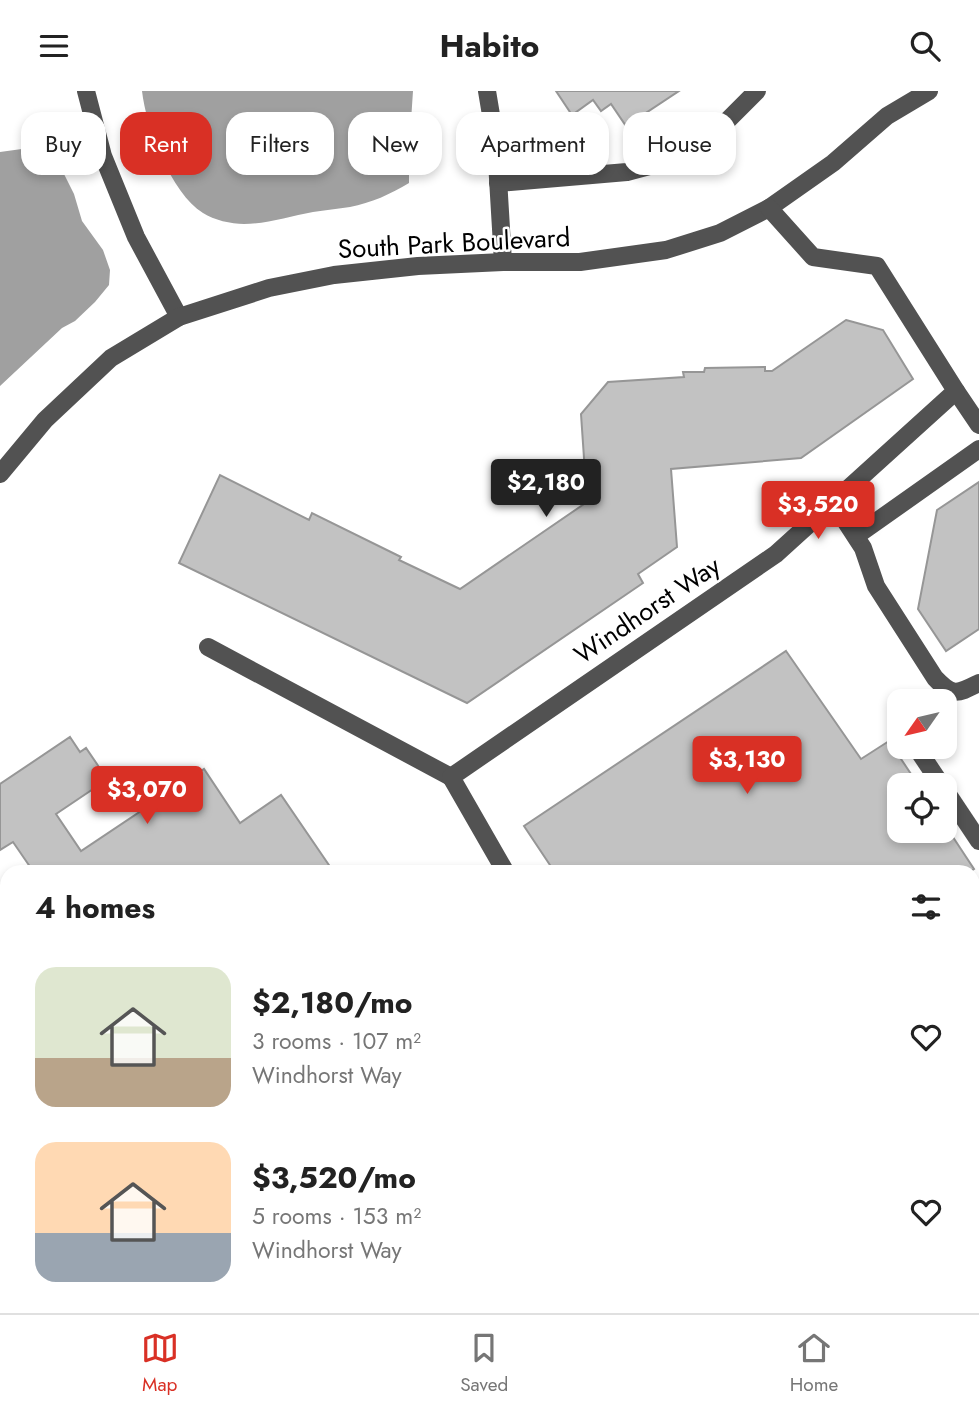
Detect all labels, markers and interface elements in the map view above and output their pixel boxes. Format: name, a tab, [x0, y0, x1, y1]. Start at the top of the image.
text: Habito	[439, 23, 540, 69]
icon: menu	[35, 27, 73, 65]
icon: search	[906, 27, 944, 65]
chip: Buy	[21, 112, 106, 175]
chip: Rent	[120, 112, 212, 175]
chip: Filters	[226, 112, 334, 175]
chip: New	[348, 112, 442, 175]
chip: Apartment	[456, 112, 609, 175]
chip: House	[623, 112, 736, 175]
street label: South Park Boulevard	[337, 218, 571, 268]
pin: $2,180	[489, 459, 603, 519]
text: $2,180	[507, 465, 585, 499]
pin: $3,520	[761, 482, 875, 541]
text: $3,520	[778, 487, 858, 521]
street label: Windhorst Way	[566, 547, 728, 673]
north arrow	[887, 689, 957, 759]
map controls	[887, 689, 957, 843]
pin: $3,130	[690, 737, 804, 796]
text: $3,130	[709, 742, 785, 776]
pin: $3,070	[90, 767, 204, 826]
text: $3,070	[107, 772, 187, 806]
button: locate	[887, 773, 957, 843]
text: 4 homes	[35, 886, 155, 929]
icon: filters	[907, 888, 945, 926]
text: $2,180/mo	[252, 981, 412, 1024]
icon: home	[91, 995, 175, 1079]
icon: heart	[907, 1018, 945, 1056]
text: 3 rooms · 107 m²	[252, 1024, 421, 1058]
text: Windhorst Way	[252, 1058, 402, 1092]
text: $3,520/mo	[252, 1156, 416, 1199]
icon: home	[91, 1170, 175, 1254]
icon: heart	[907, 1193, 945, 1231]
text: 5 rooms · 153 m²	[252, 1199, 421, 1233]
text: Windhorst Way	[252, 1233, 402, 1267]
tab: Map	[141, 1329, 179, 1398]
tab: Saved	[460, 1329, 508, 1398]
tab: Home	[790, 1329, 838, 1398]

